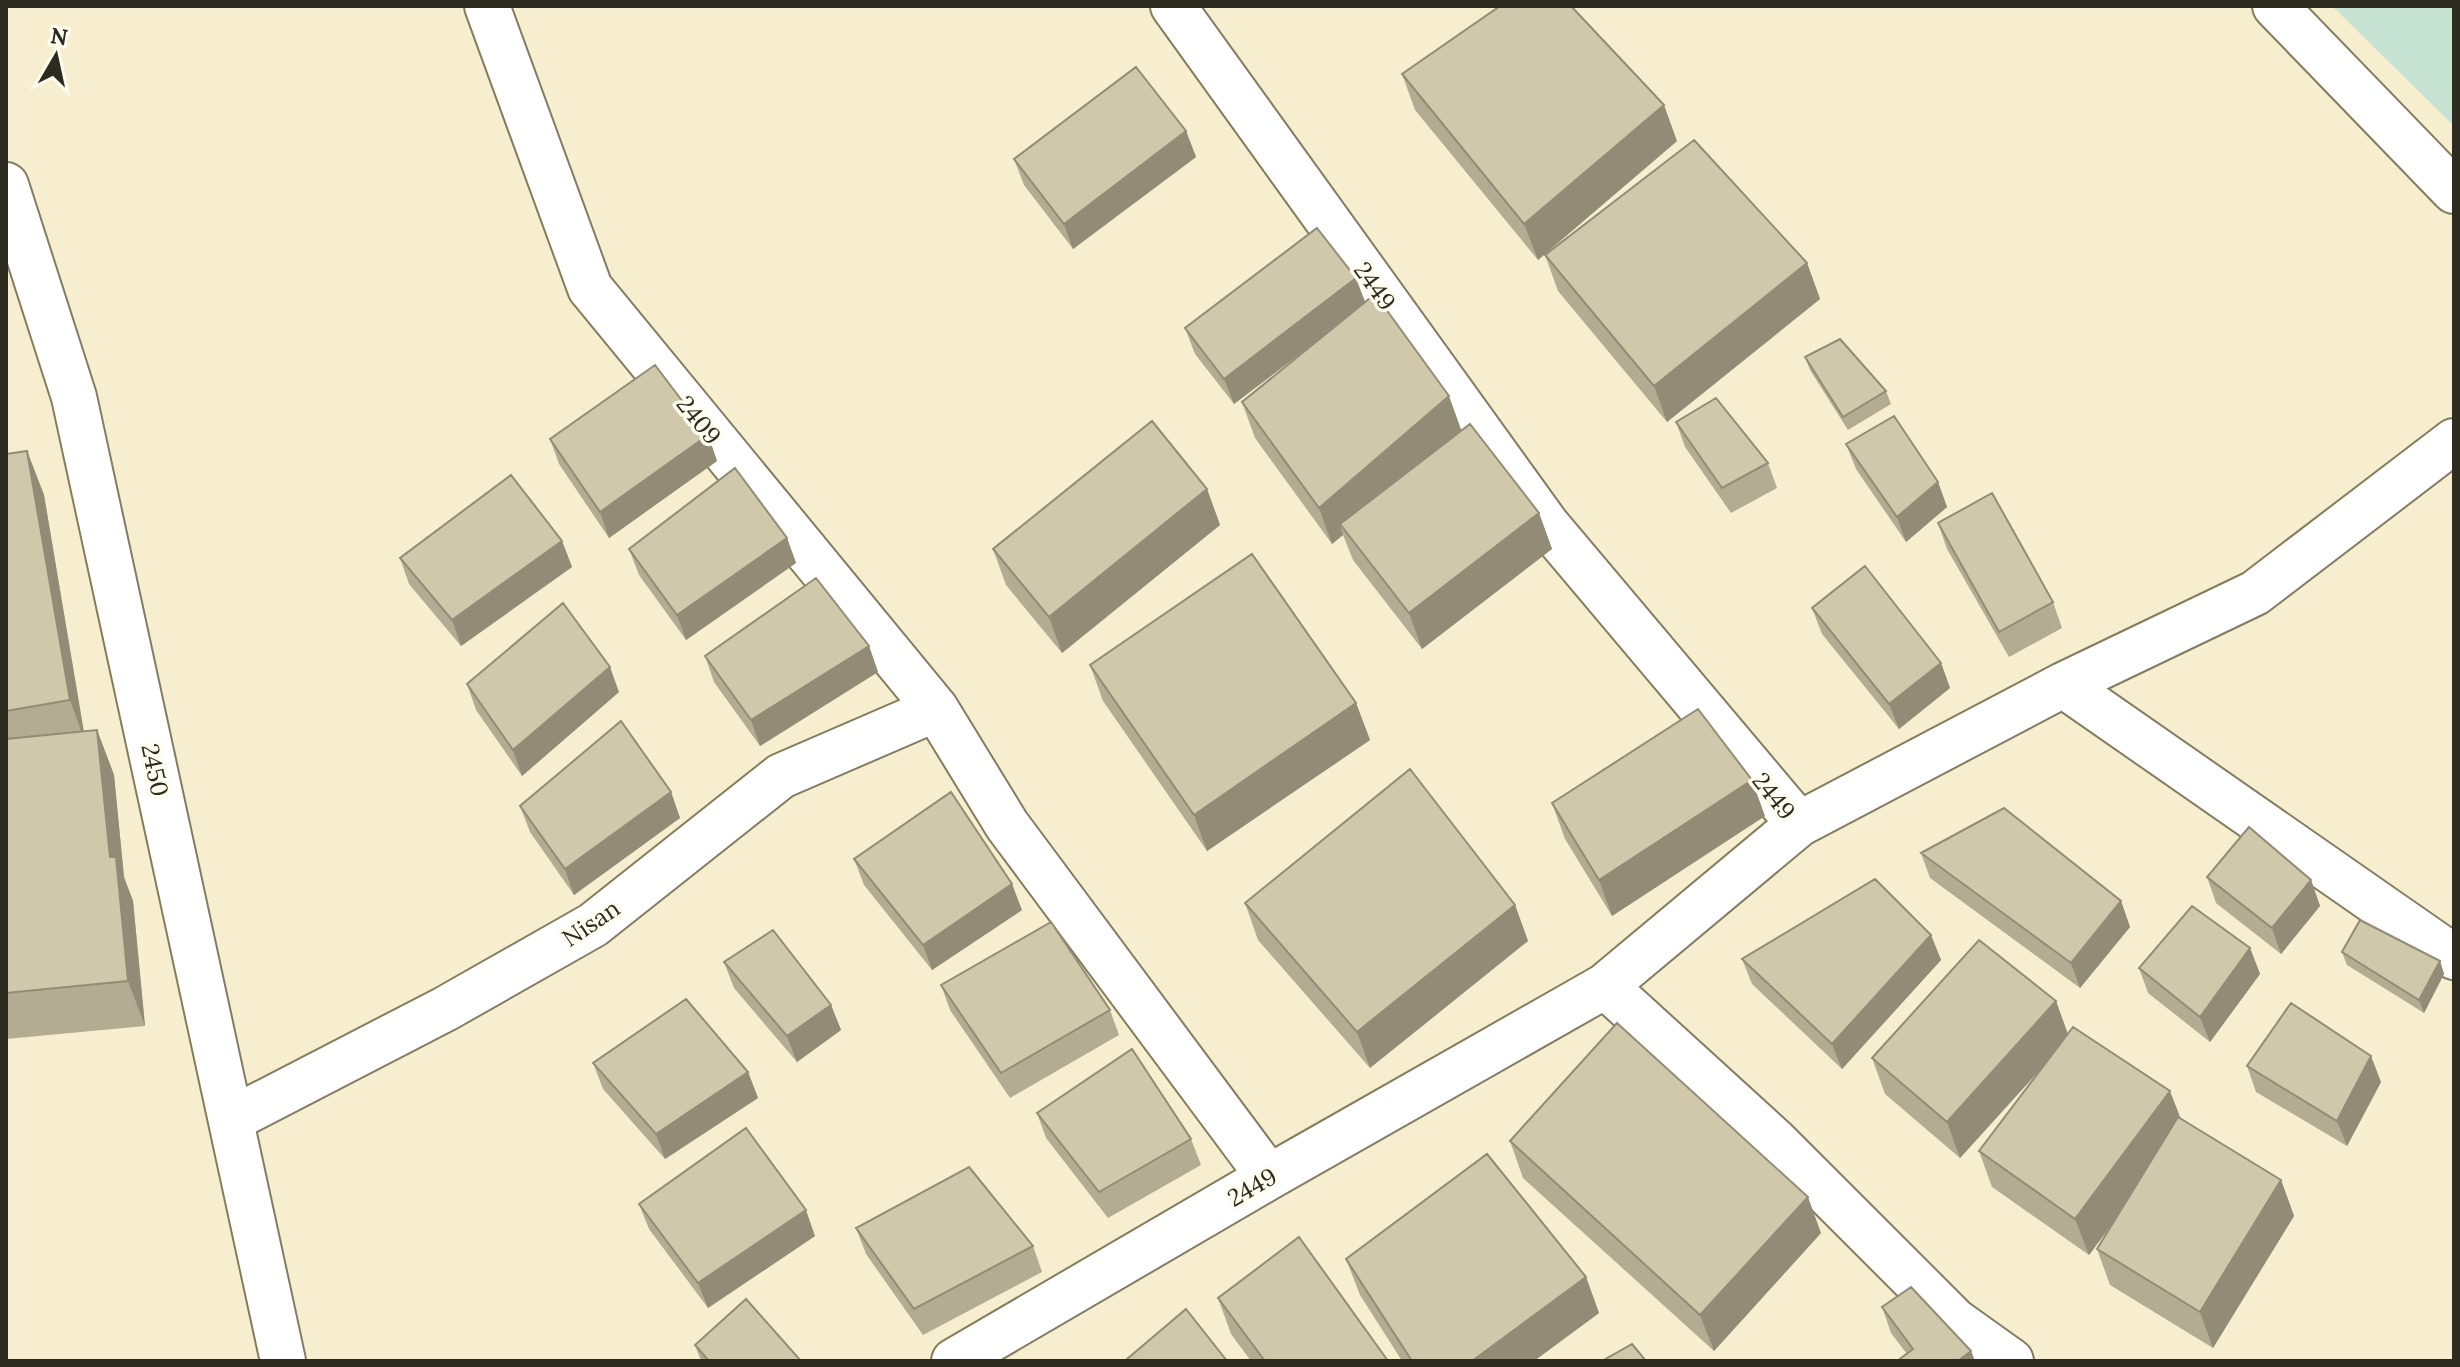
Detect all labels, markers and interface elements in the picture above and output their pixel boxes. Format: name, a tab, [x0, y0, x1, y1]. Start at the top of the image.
north arrow	[16, 16, 96, 96]
text: N	[49, 21, 70, 51]
street label: 2449	[1347, 256, 1403, 316]
street label: 2409	[670, 389, 728, 451]
street label: 2450	[134, 741, 176, 799]
street label: 2449	[1746, 766, 1802, 826]
street label: Nisan	[556, 893, 626, 953]
street label: 2449	[1222, 1161, 1282, 1213]

